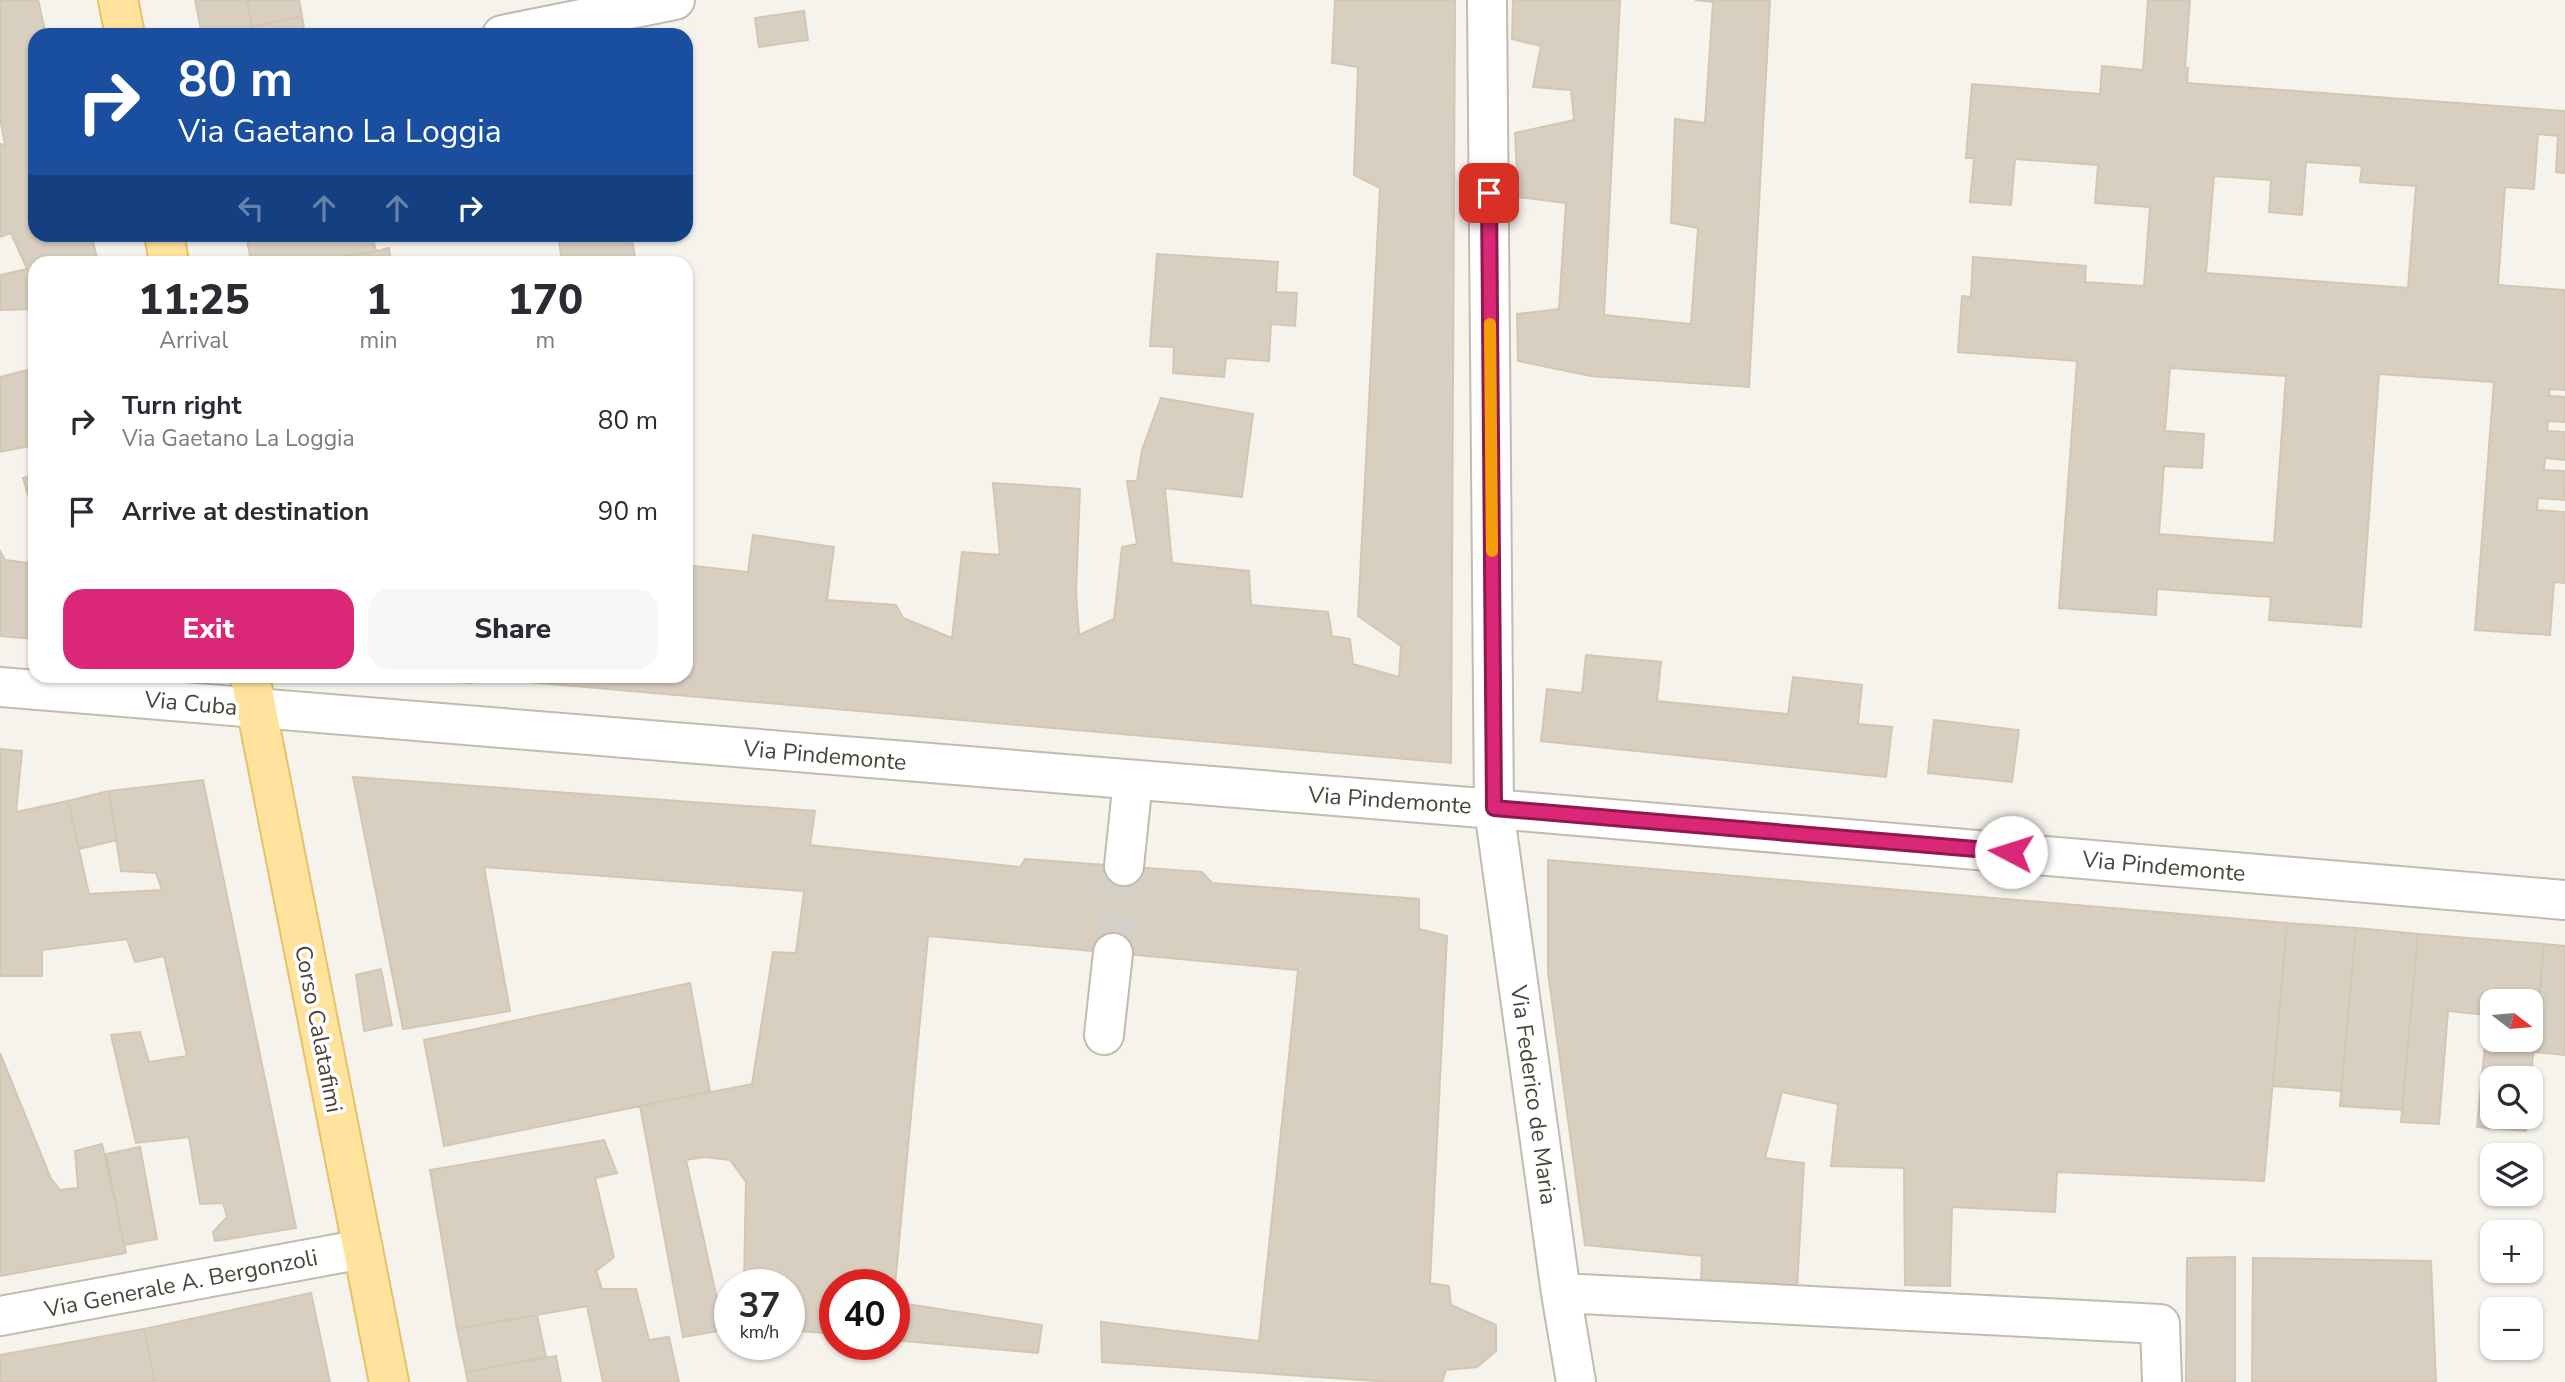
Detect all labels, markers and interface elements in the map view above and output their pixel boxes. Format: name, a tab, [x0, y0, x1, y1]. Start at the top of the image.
text: 80 m	[178, 46, 293, 113]
icon: right	[63, 56, 154, 147]
text: Via Gaetano La Loggia	[178, 110, 502, 153]
pin	[1459, 163, 1519, 223]
icon: arrive	[1470, 174, 1508, 212]
icon: left	[232, 189, 270, 227]
icon: ahead	[305, 189, 343, 227]
icon: ahead	[378, 189, 416, 227]
icon: right	[451, 189, 489, 227]
text: 11:25	[138, 272, 250, 329]
text: 1	[366, 272, 391, 329]
text: 170	[508, 272, 583, 329]
text: Arrival	[159, 325, 228, 356]
text: min	[360, 325, 398, 356]
text: m	[535, 325, 555, 356]
text: Turn right	[122, 388, 241, 423]
icon: right	[63, 402, 101, 440]
text: 80 m	[598, 403, 658, 438]
text: Via Gaetano La Loggia	[122, 423, 355, 454]
icon: arrive	[63, 493, 101, 531]
text: Arrive at destination	[122, 494, 369, 529]
text: 90 m	[598, 494, 658, 529]
button: Exit	[63, 589, 354, 669]
button: Share	[368, 589, 658, 669]
street label: Via Cuba	[142, 684, 239, 723]
street label: Via Pindemonte	[741, 733, 908, 778]
street label: Via Pindemonte	[1306, 779, 1473, 822]
position arrow	[1974, 815, 2048, 889]
street label: Via Pindemonte	[2080, 844, 2247, 889]
street label: Corso Calatafimi	[287, 943, 350, 1115]
street label: Via Federico de Maria	[1503, 982, 1564, 1207]
north arrow	[2480, 989, 2543, 1052]
map controls	[2480, 989, 2543, 1360]
button: search	[2480, 1066, 2543, 1129]
button: layers	[2480, 1143, 2543, 1206]
button: +	[2480, 1220, 2543, 1283]
street label: Via Generale A. Bergonzoli	[41, 1242, 320, 1325]
speed limit sign: 40	[819, 1269, 910, 1360]
text: 37	[738, 1282, 781, 1329]
button: −	[2480, 1297, 2543, 1360]
text: km/h	[740, 1320, 779, 1344]

